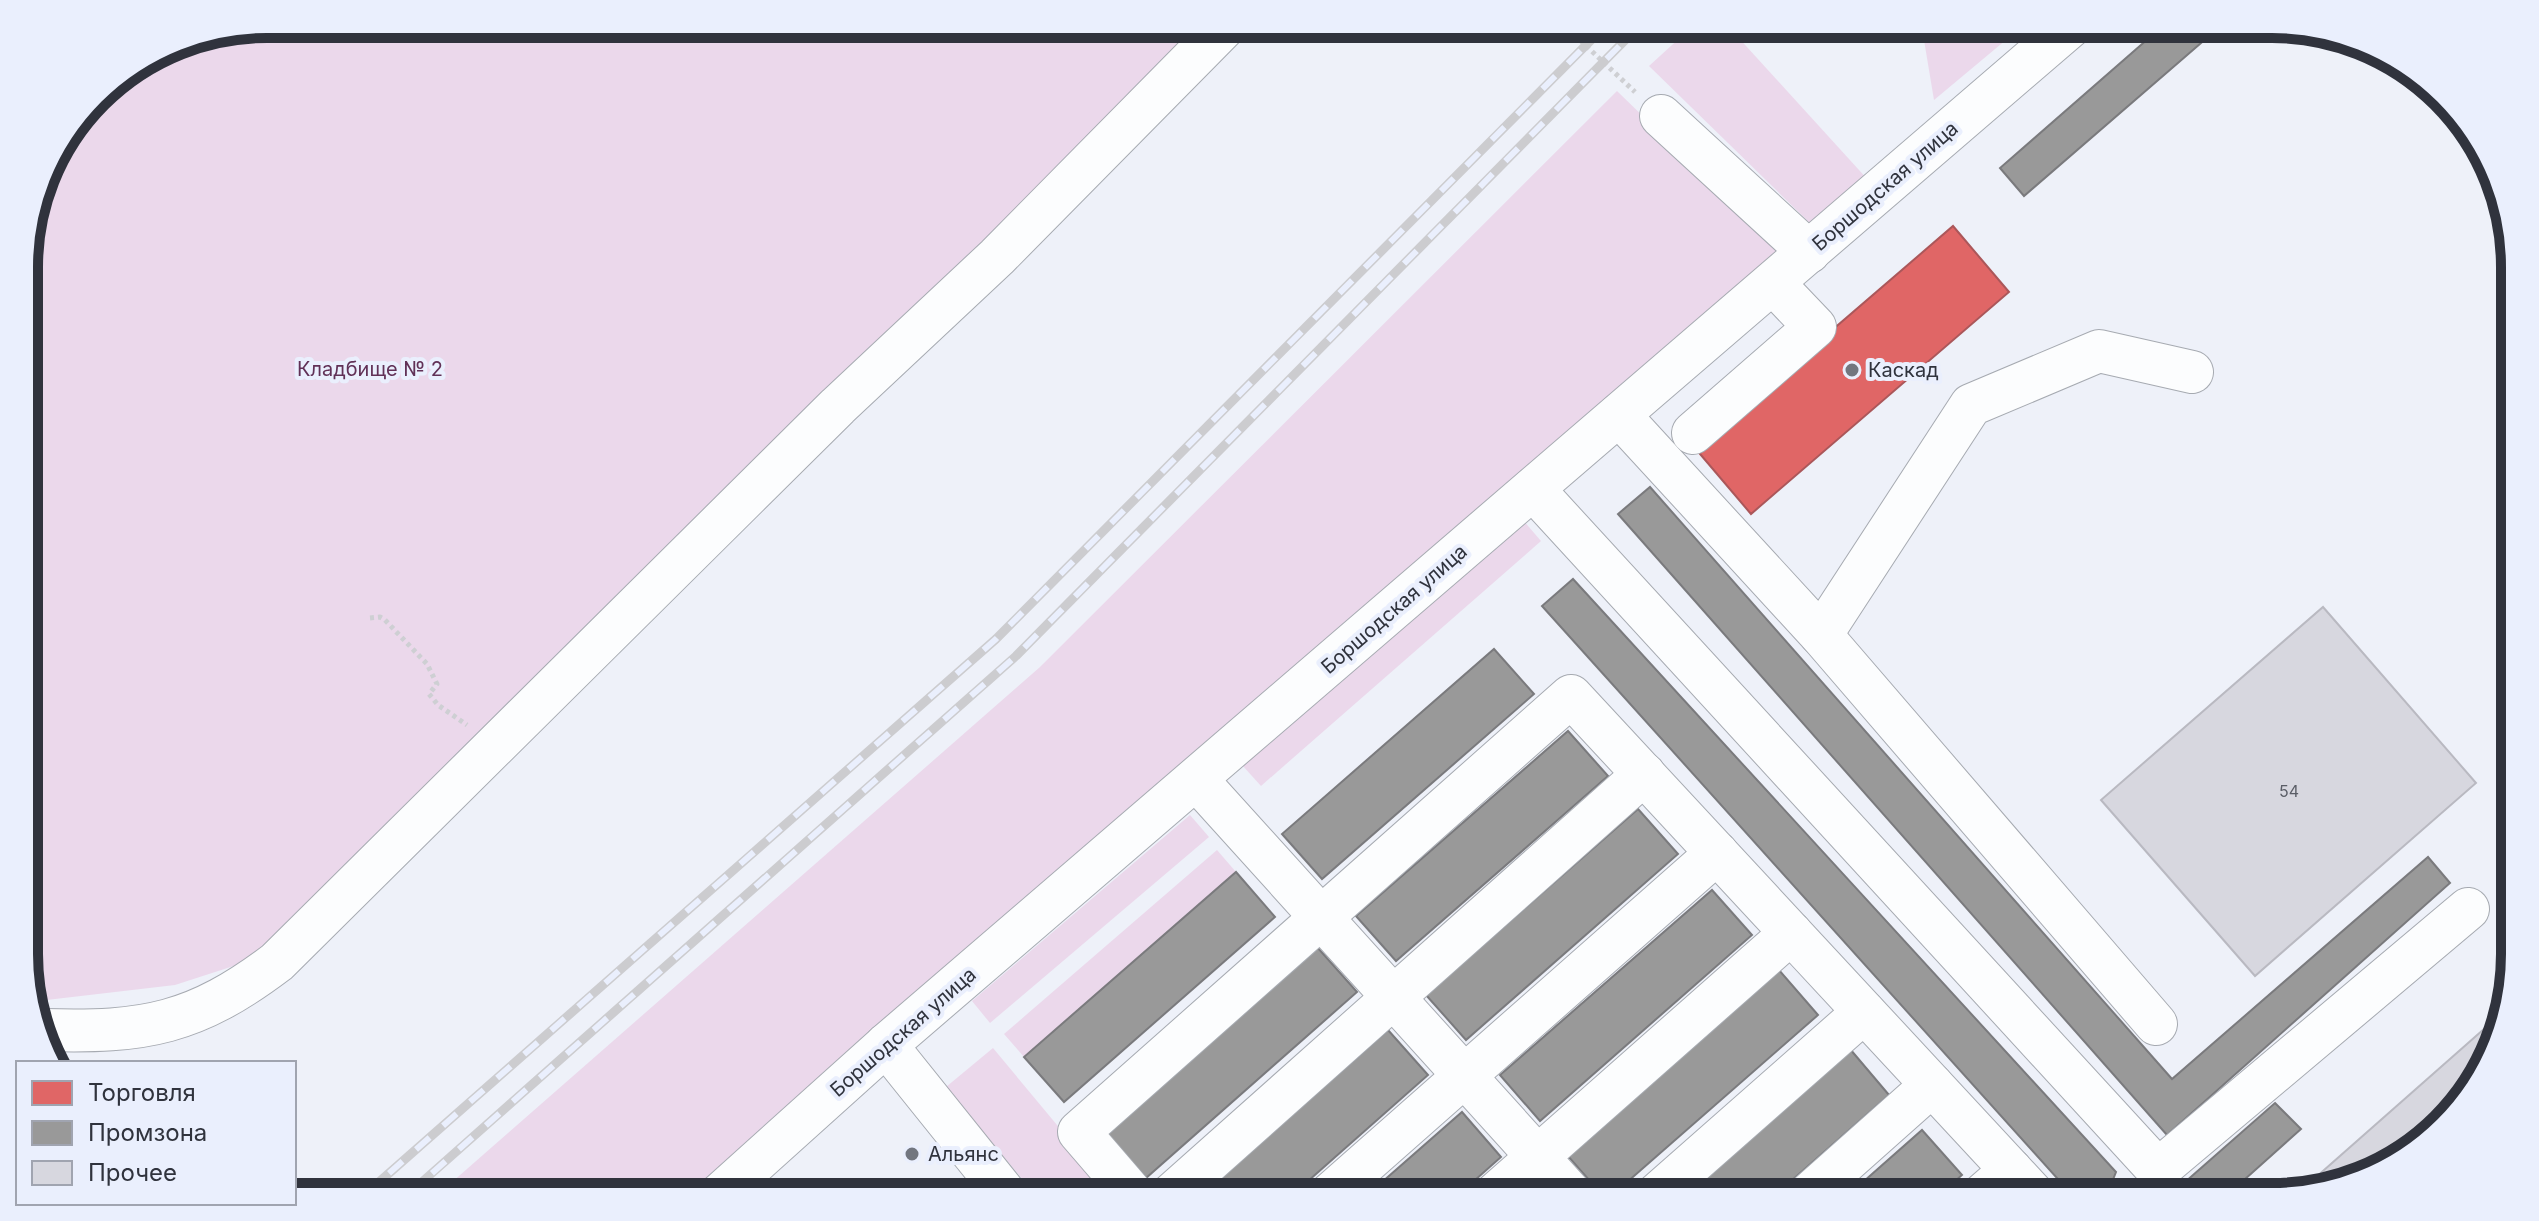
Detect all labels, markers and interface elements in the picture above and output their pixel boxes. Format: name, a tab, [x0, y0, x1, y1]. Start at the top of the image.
street label: Боршодская улица	[1807, 116, 1963, 256]
park label: Кладбище № 2	[297, 357, 443, 381]
place label: Каскад	[1868, 358, 1939, 382]
marker: Каскад	[1843, 361, 1861, 379]
street label: Боршодская улица	[1316, 539, 1472, 679]
house number: 54	[2279, 781, 2299, 801]
street label: Боршодская улица	[825, 962, 981, 1102]
legend	[16, 1061, 296, 1205]
text: Торговля	[88, 1078, 196, 1107]
text: Промзона	[88, 1118, 207, 1147]
place label: Альянс	[928, 1142, 999, 1166]
marker: Альянс	[903, 1145, 921, 1163]
text: Прочее	[88, 1158, 177, 1187]

